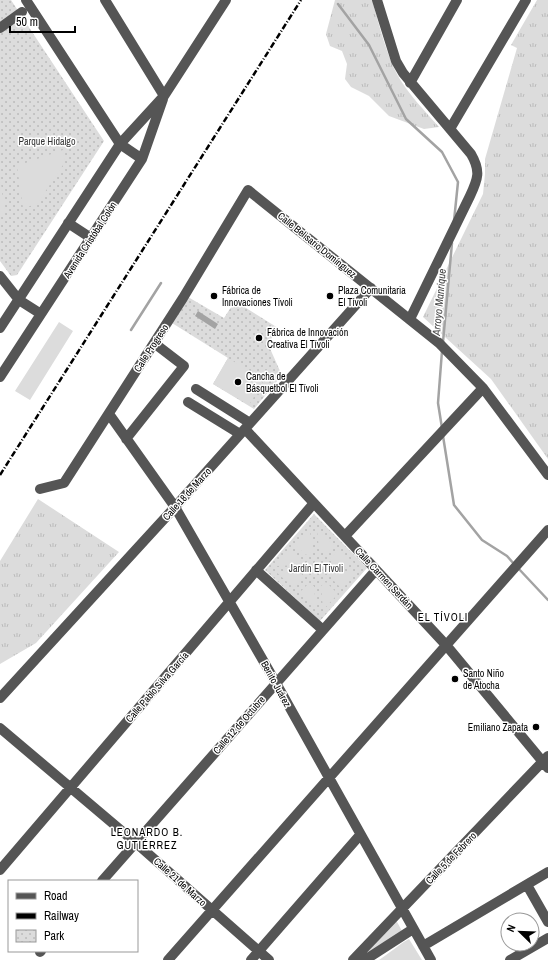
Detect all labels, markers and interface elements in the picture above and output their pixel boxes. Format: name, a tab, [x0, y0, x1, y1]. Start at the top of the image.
scale bar	[10, 8, 75, 34]
text: 50 m	[16, 14, 38, 30]
park label: Parque Hidalgo	[19, 135, 76, 148]
street label: Avenida Cristóbal Colón	[60, 199, 120, 282]
street label: Calle Belisario Domínguez	[275, 209, 359, 281]
water label: Arroyo Manrique	[429, 268, 449, 337]
place label: Fábrica de Innovaciones Tívoli	[222, 284, 293, 309]
place label: Plaza Comunitaria El Tívoli	[338, 284, 406, 309]
marker: Fábrica de Innovaciones Tívoli	[209, 291, 219, 301]
marker: Plaza Comunitaria El Tívoli	[325, 291, 335, 301]
street label: Calle Progreso	[131, 321, 171, 374]
place label: Fábrica de Innovación Creativa El Tívoli	[267, 326, 348, 351]
marker: Fábrica de Innovación Creativa El Tívoli	[254, 333, 264, 343]
place label: Cancha de Básquetbol El Tívoli	[246, 370, 319, 395]
marker: Cancha de Básquetbol El Tívoli	[233, 377, 243, 387]
street label: Calle 18 de Marzo	[160, 465, 214, 523]
street label: Calle Carmen Serdán	[352, 545, 416, 611]
park label: Jardín El Tivoli	[289, 562, 343, 575]
district label: EL TÍVOLI	[418, 610, 468, 624]
street label: Calle Pablo Silva García	[123, 649, 191, 725]
street label: Benito Juárez	[258, 659, 294, 709]
place label: Santo Niño de Atocha	[463, 667, 504, 692]
marker: Santo Niño de Atocha	[450, 674, 460, 684]
street label: Calle 12 de Octubre	[210, 693, 268, 757]
place label: Emiliano Zapata	[468, 721, 528, 734]
marker: Emiliano Zapata	[531, 722, 541, 732]
district label: LEONARDO B. GUTIÉRREZ	[111, 825, 183, 852]
street label: Calle 5 de Febrero	[423, 829, 479, 887]
street label: Calle 21 de Marzo	[151, 855, 209, 909]
legend	[8, 880, 138, 952]
text: Road	[44, 888, 68, 904]
text: Railway	[44, 908, 79, 924]
north arrow	[500, 912, 540, 952]
text: N	[503, 922, 519, 934]
text: Park	[44, 928, 64, 944]

